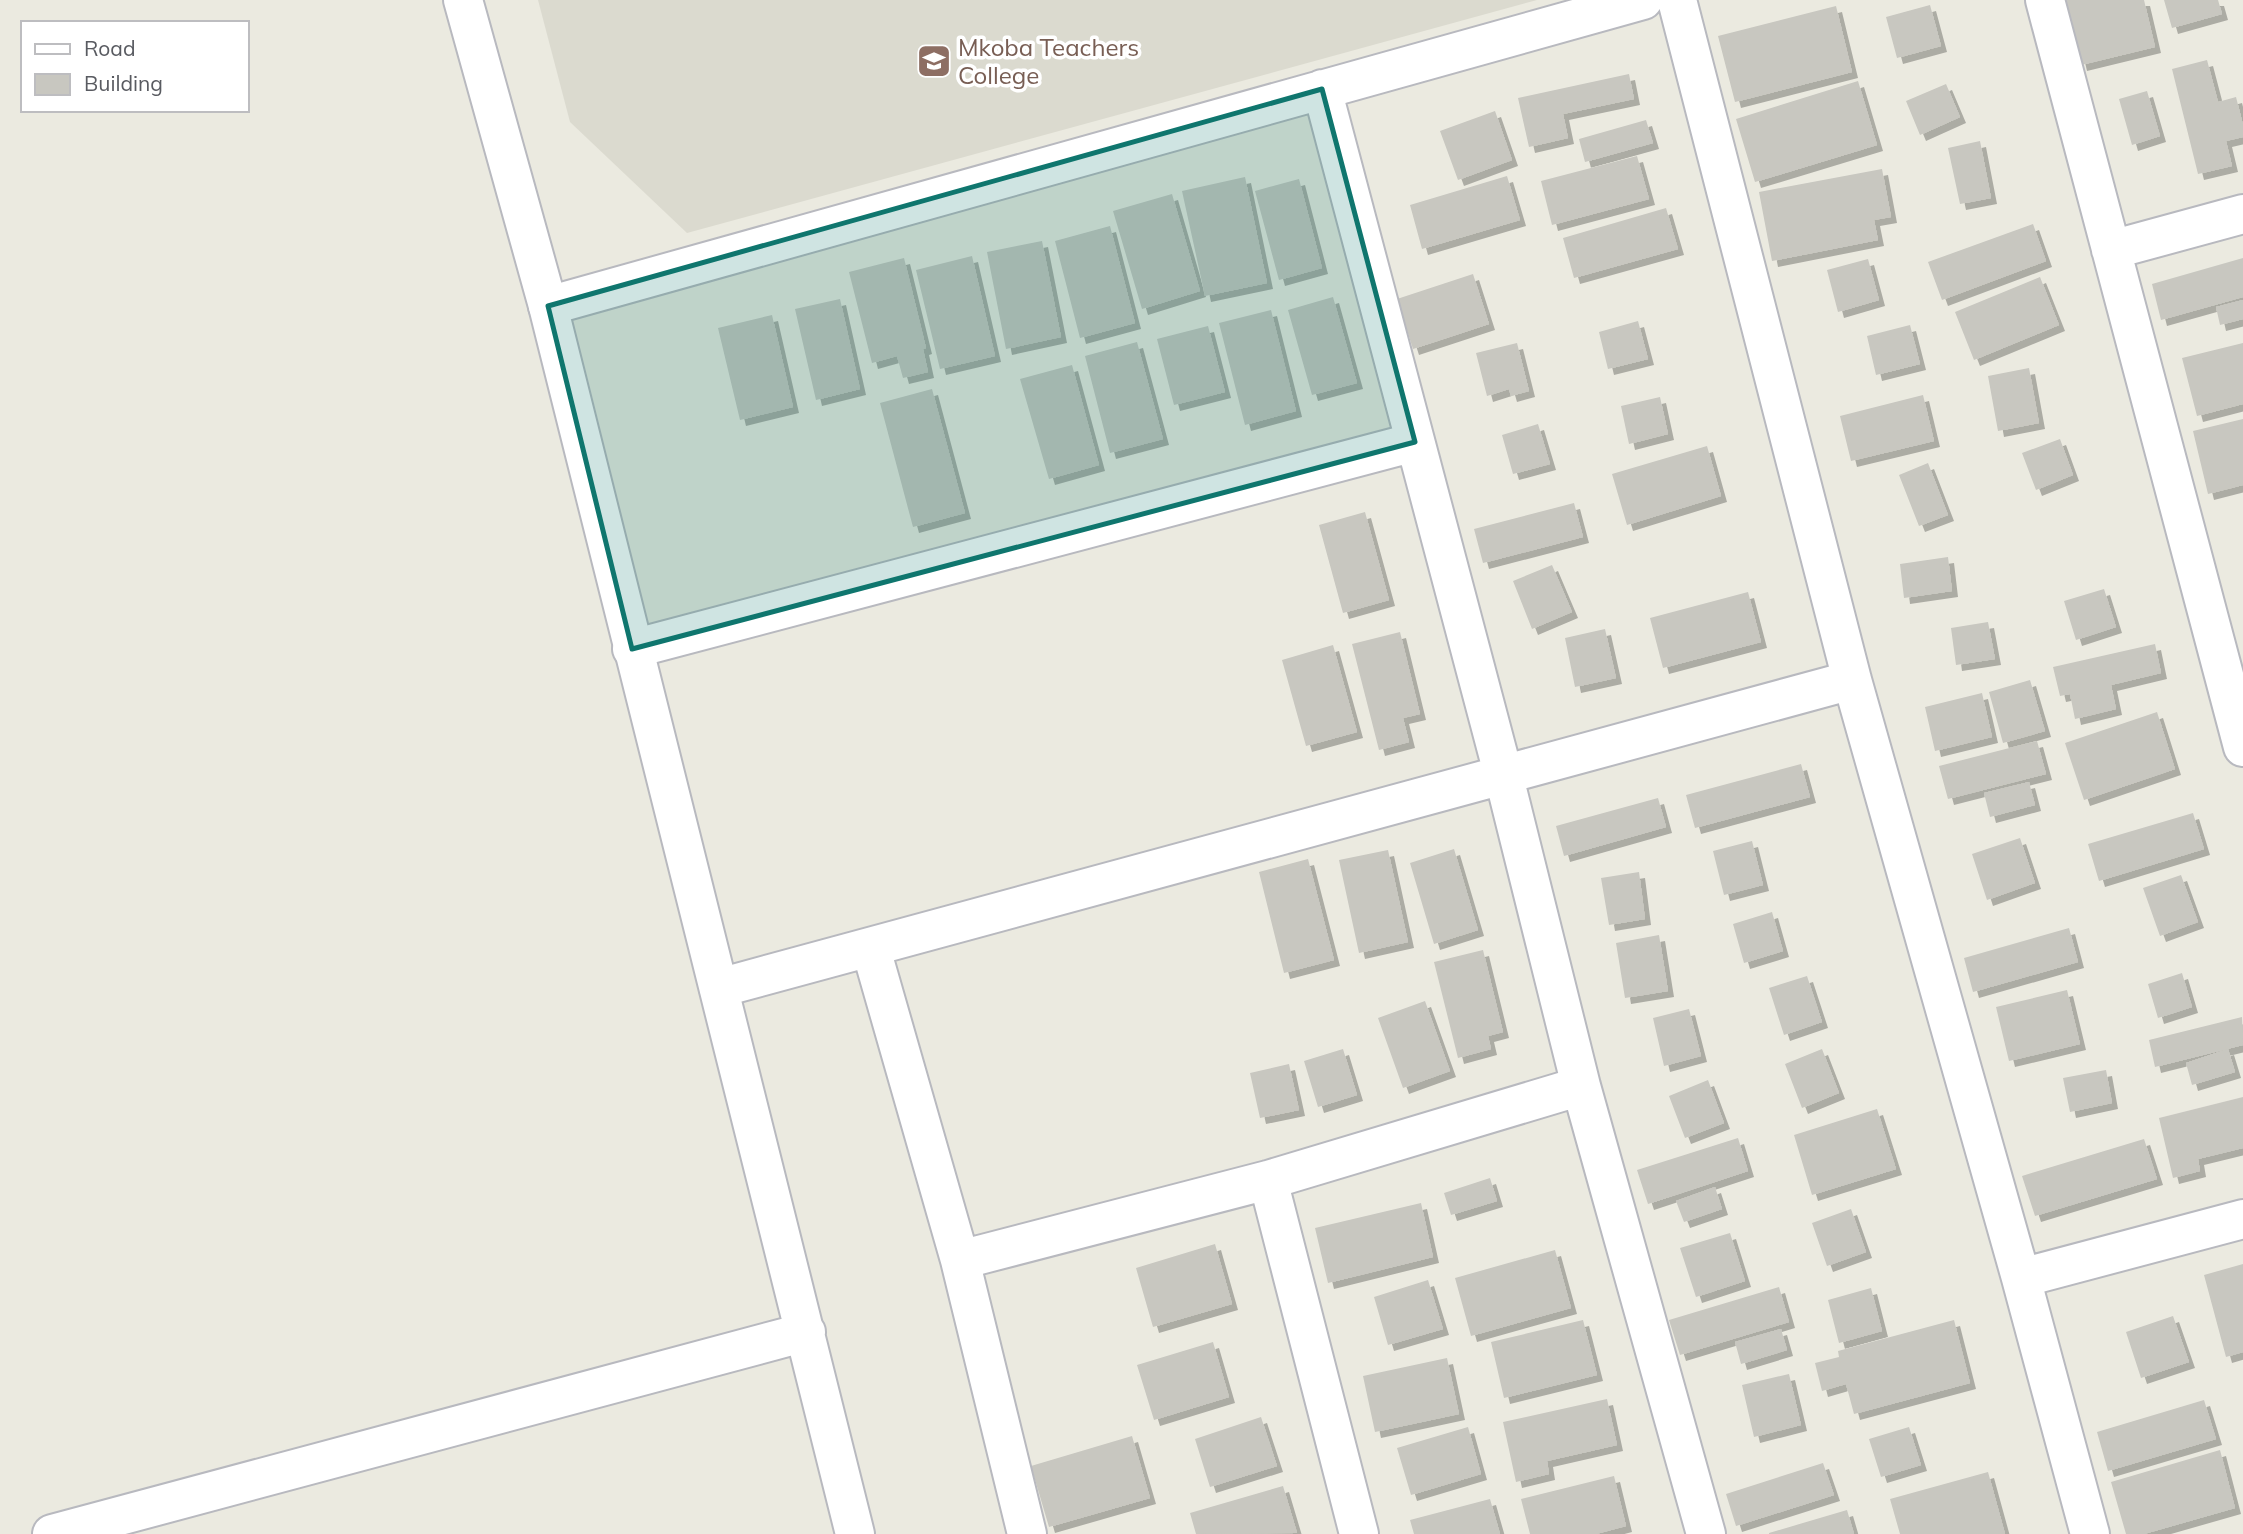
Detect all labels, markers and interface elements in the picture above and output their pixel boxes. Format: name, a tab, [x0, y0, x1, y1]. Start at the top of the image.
legend	[21, 21, 248, 112]
place label: Mkoba Teachers College	[958, 32, 1139, 90]
text: Road	[84, 35, 135, 61]
school or university icon: Mkoba Teachers College	[915, 42, 953, 80]
text: Building	[84, 70, 163, 96]

